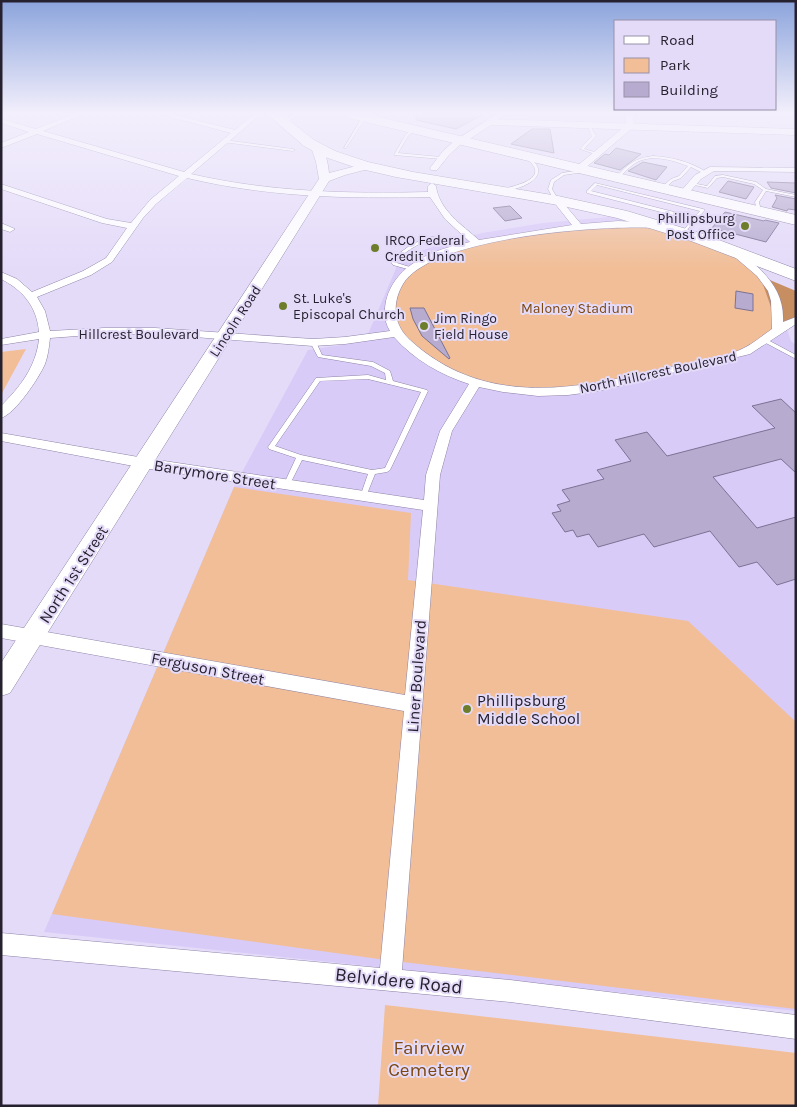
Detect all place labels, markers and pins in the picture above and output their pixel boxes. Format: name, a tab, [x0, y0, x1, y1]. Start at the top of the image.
place label: Phillipsburg Post Office	[658, 210, 735, 243]
marker: Phillipsburg Post Office	[739, 220, 751, 232]
place label: IRCO Federal Credit Union	[385, 232, 465, 265]
marker: IRCO Federal Credit Union	[369, 242, 381, 254]
place label: St. Luke's Episcopal Church	[293, 290, 405, 323]
marker: St. Luke's Episcopal Church	[277, 300, 289, 312]
place label: Jim Ringo Field House	[434, 310, 508, 343]
marker: Jim Ringo Field House	[418, 320, 430, 332]
place label: Phillipsburg Middle School	[477, 691, 580, 728]
marker: Phillipsburg Middle School	[461, 703, 473, 715]

